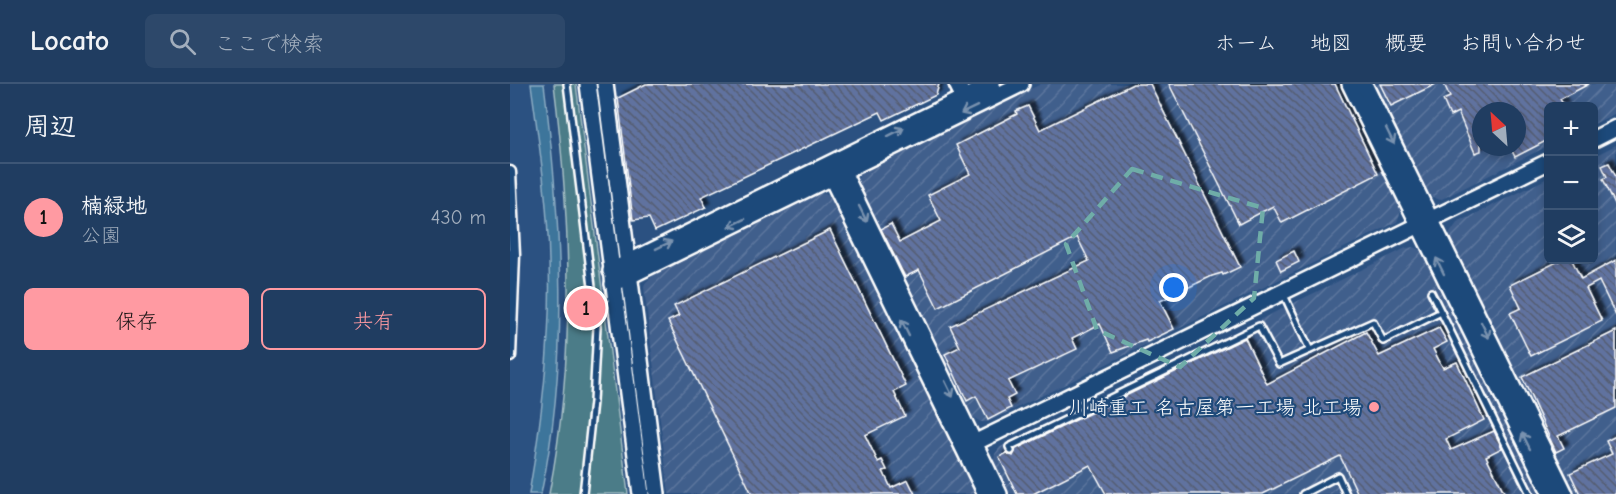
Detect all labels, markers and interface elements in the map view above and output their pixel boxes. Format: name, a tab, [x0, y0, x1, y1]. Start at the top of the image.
search box	[145, 14, 565, 68]
text: Locato	[30, 25, 109, 57]
icon: search	[166, 25, 199, 58]
text: ここで検索	[214, 31, 324, 57]
text: ホーム	[1215, 31, 1277, 55]
text: 地図	[1310, 31, 1352, 55]
text: 概要	[1385, 31, 1427, 55]
text: お問い合わせ	[1460, 31, 1586, 55]
north arrow	[1472, 102, 1526, 156]
map controls	[1544, 102, 1598, 264]
button: +	[1544, 102, 1598, 156]
one-way arrow	[960, 104, 978, 116]
text: 周辺	[24, 112, 76, 142]
one-way arrow	[886, 126, 904, 137]
one-way arrow	[1384, 127, 1396, 145]
button: −	[1544, 156, 1598, 210]
text: 楠緑地	[81, 193, 147, 219]
one-way arrow	[858, 205, 870, 223]
text: 1	[40, 206, 47, 229]
text: 430 m	[431, 206, 486, 229]
button: layers	[1544, 210, 1598, 264]
one-way arrow	[728, 218, 746, 230]
text: 公園	[81, 224, 121, 247]
one-way arrow	[654, 239, 672, 251]
one-way arrow	[1433, 258, 1445, 276]
your location	[1159, 273, 1188, 302]
pin: 1	[566, 286, 606, 330]
button: 保存	[24, 288, 249, 350]
button: 共有	[261, 288, 486, 350]
one-way arrow	[899, 320, 911, 338]
one-way arrow	[1479, 321, 1491, 339]
one-way arrow	[943, 380, 955, 398]
place label: 川崎重工 名古屋第一工場 北工場	[1069, 396, 1362, 419]
marker: 川崎重工 名古屋第一工場 北工場	[1367, 400, 1381, 414]
one-way arrow	[1519, 433, 1531, 451]

